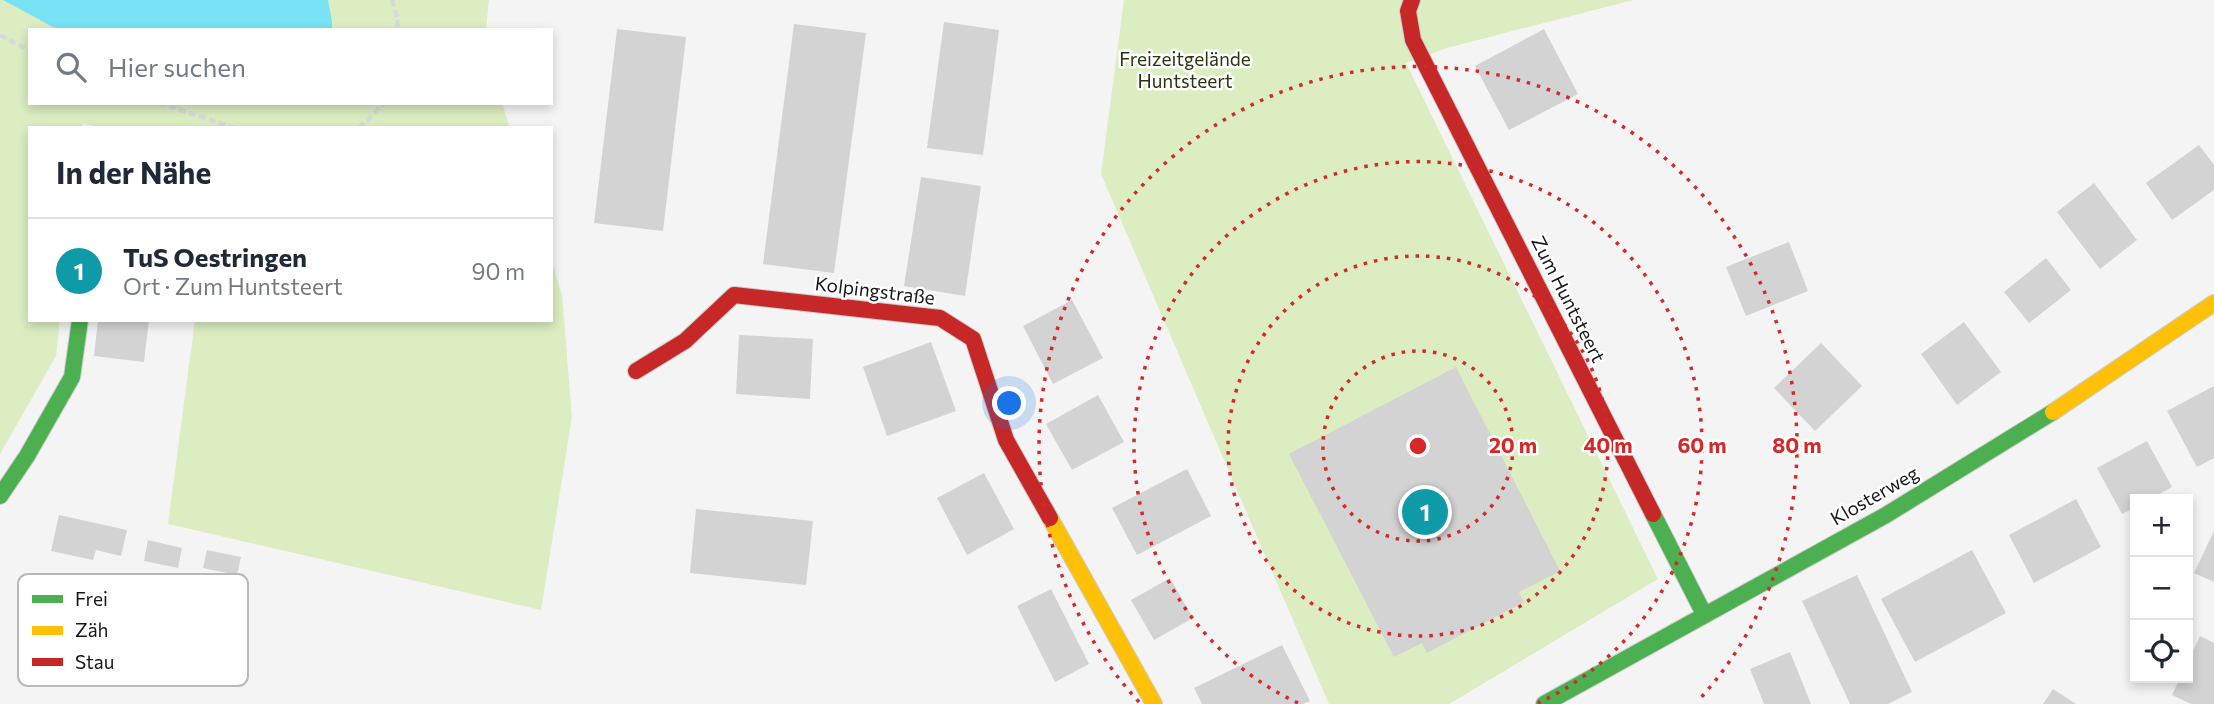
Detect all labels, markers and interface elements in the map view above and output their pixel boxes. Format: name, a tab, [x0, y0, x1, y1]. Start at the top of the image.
search box	[28, 28, 553, 105]
park label: Freizeitgelände Huntsteert	[1119, 47, 1251, 92]
icon: search	[52, 48, 90, 86]
text: Hier suchen	[108, 51, 246, 82]
text: In der Nähe	[56, 153, 211, 190]
street label: Zum Huntsteert	[1527, 232, 1611, 366]
text: TuS Oestringen	[123, 241, 307, 272]
text: 1	[74, 257, 84, 285]
text: 90 m	[472, 257, 525, 285]
street label: Kolpingstraße	[814, 271, 936, 309]
text: Ort · Zum Huntsteert	[123, 272, 343, 300]
your location	[992, 386, 1026, 420]
text: 20 m	[1489, 432, 1537, 457]
text: 40 m	[1583, 432, 1633, 457]
text: 60 m	[1677, 432, 1727, 457]
text: 80 m	[1772, 432, 1822, 457]
centre of rings	[1406, 434, 1430, 458]
street label: Klosterweg	[1826, 461, 1922, 529]
pin: 1	[1402, 486, 1448, 538]
map controls	[2130, 494, 2193, 683]
button: +	[2130, 494, 2193, 557]
button: −	[2130, 557, 2193, 620]
legend	[18, 574, 248, 686]
text: Frei	[75, 587, 108, 610]
text: Zäh	[75, 618, 109, 641]
button: locate	[2130, 620, 2193, 683]
text: Stau	[75, 650, 114, 673]

